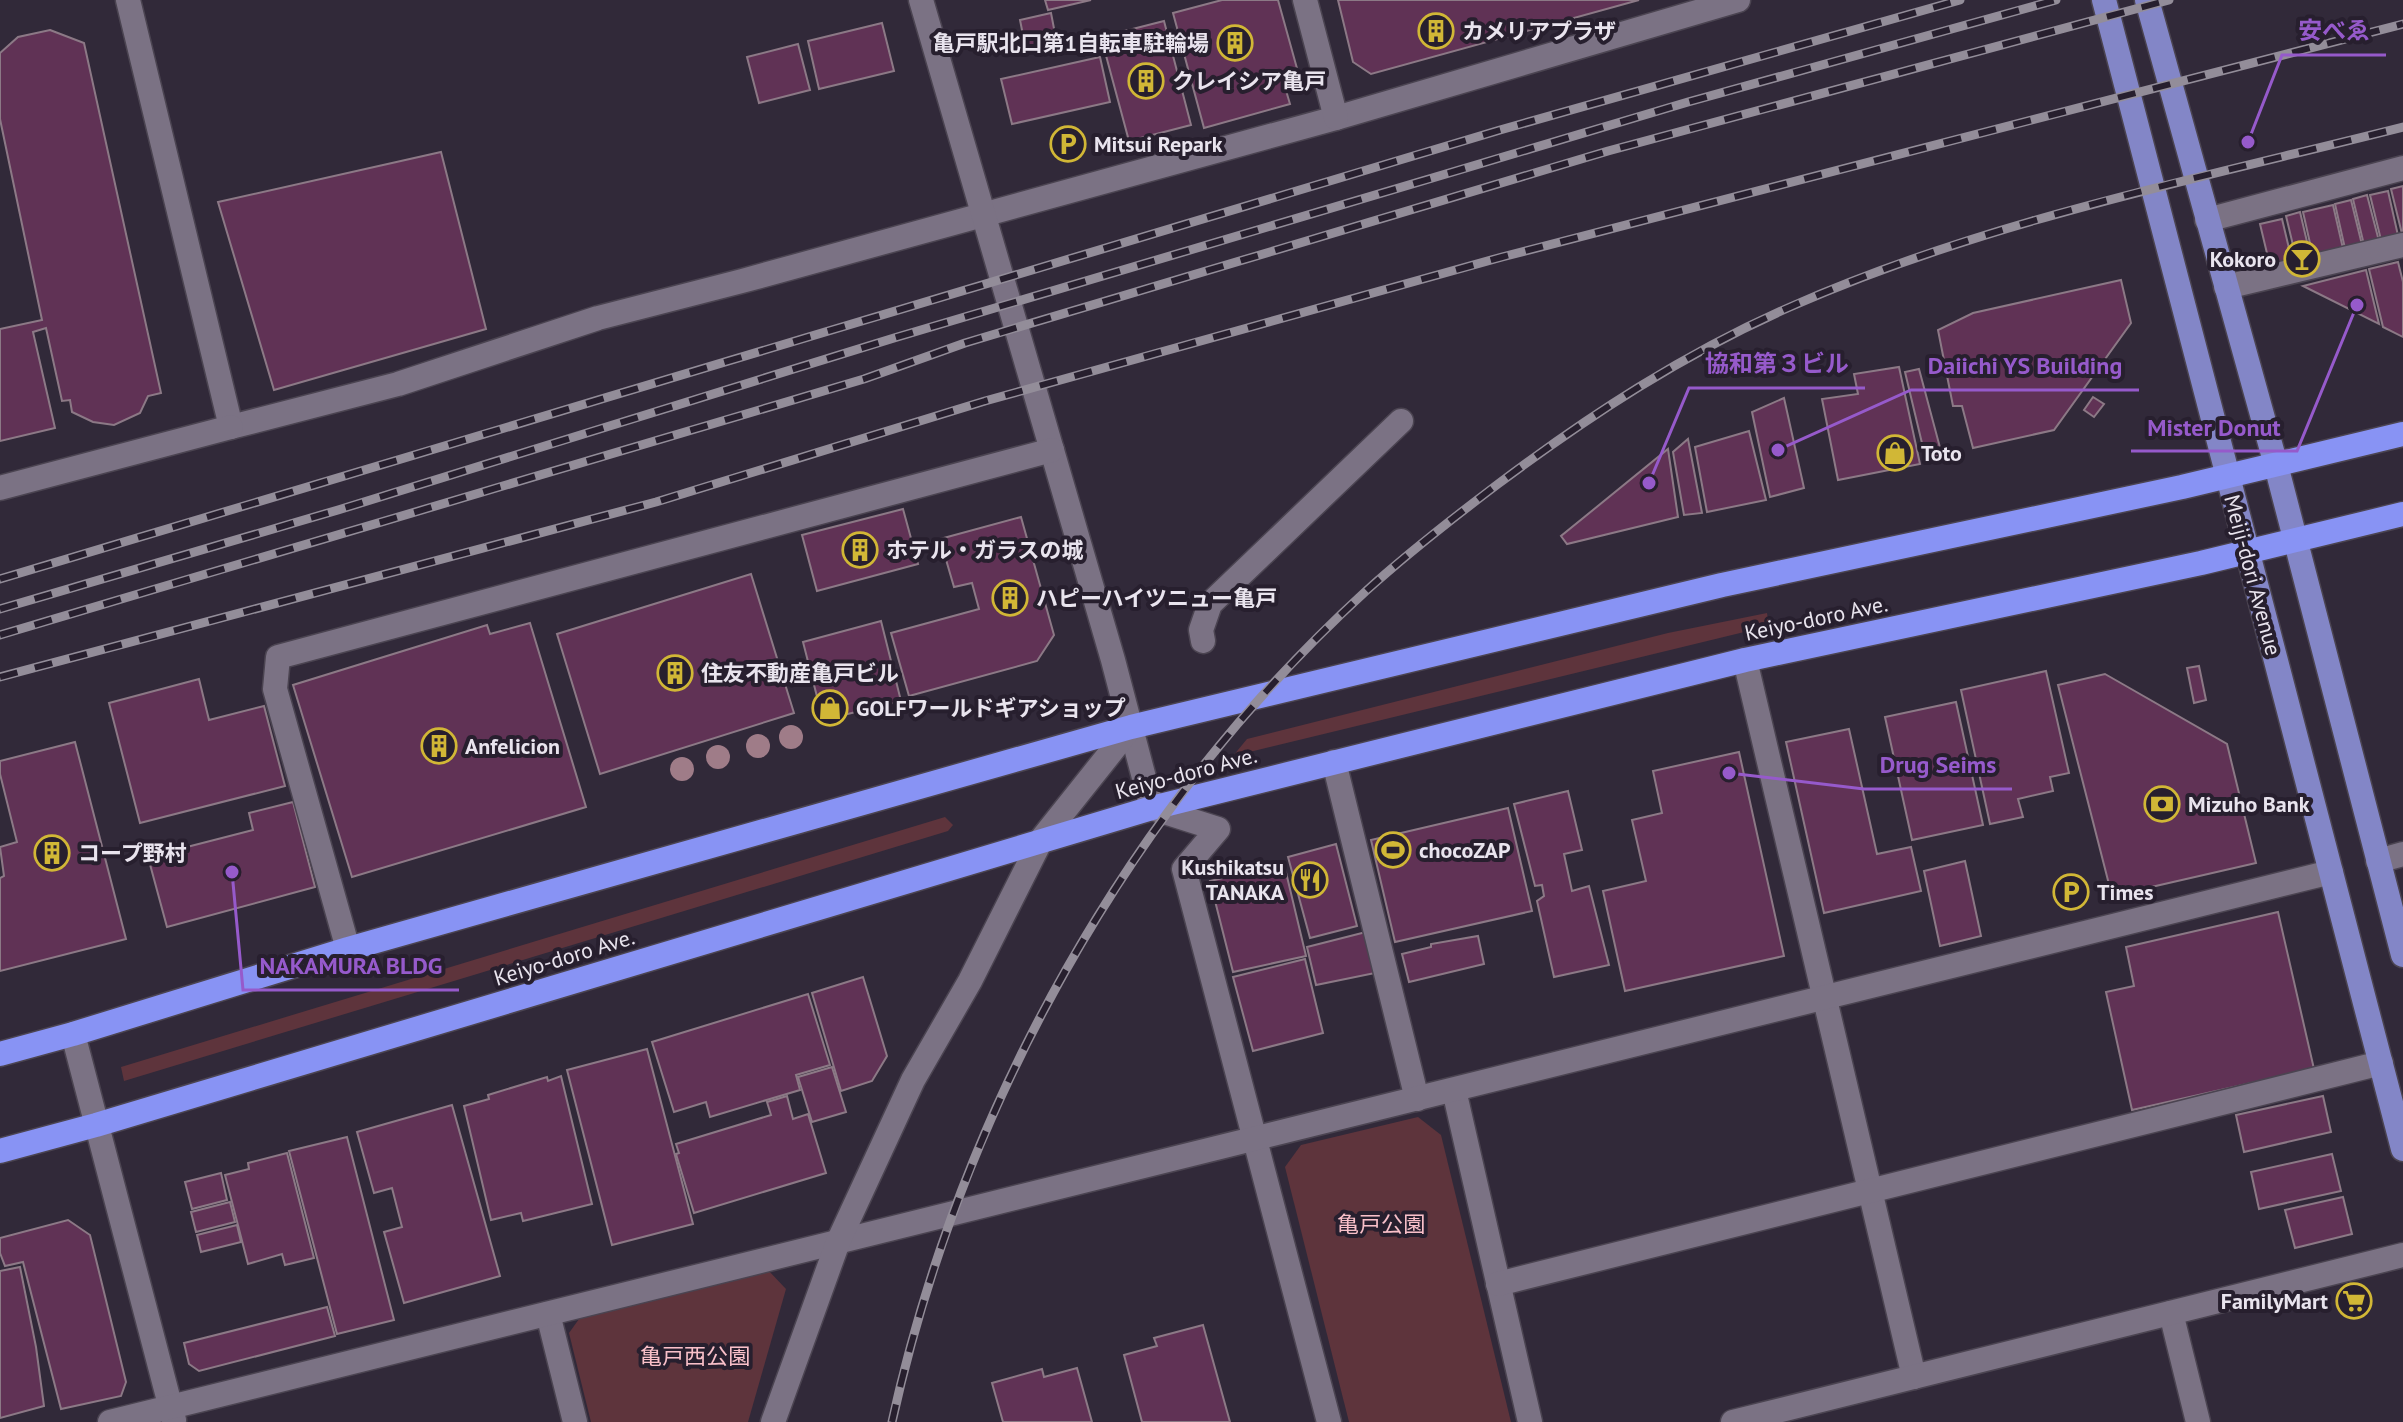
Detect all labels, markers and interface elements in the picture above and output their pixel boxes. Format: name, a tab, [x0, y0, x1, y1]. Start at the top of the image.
callout: 安べゑ	[2282, 7, 2386, 55]
building icon: カメリアプラザ	[1417, 12, 1455, 50]
text: 安べゑ	[2298, 15, 2370, 46]
place label: カメリアプラザ	[1462, 17, 1616, 45]
building icon: 亀戸駅北口第1自転車駐輪場	[1216, 24, 1254, 62]
place label: 亀戸駅北口第1自転車駐輪場	[933, 29, 1209, 57]
building icon: クレイシア亀戸	[1127, 62, 1165, 100]
place label: クレイシア亀戸	[1172, 67, 1326, 95]
parking icon: Mitsui Repark	[1049, 125, 1087, 163]
place label: Mitsui Repark	[1094, 130, 1223, 158]
bar icon: Kokoro	[2283, 240, 2321, 278]
place label: Kokoro	[2210, 245, 2276, 273]
callout: 協和第３ビル	[1689, 340, 1865, 388]
callout: Daiichi YS Building	[1911, 342, 2139, 390]
text: 協和第３ビル	[1705, 348, 1849, 379]
text: Daiichi YS Building	[1928, 350, 2122, 381]
callout: Mister Donut	[2131, 403, 2297, 451]
text: Mister Donut	[2147, 412, 2281, 443]
shop icon: Toto	[1876, 434, 1914, 472]
place label: Toto	[1921, 439, 1962, 467]
street label: Meiji-dori Avenue	[2218, 492, 2288, 658]
building icon: ホテル・ガラスの城	[841, 531, 879, 569]
place label: ホテル・ガラスの城	[886, 536, 1084, 564]
building icon: ハピーハイツニュー亀戸	[991, 579, 1029, 617]
place label: ハピーハイツニュー亀戸	[1036, 584, 1277, 612]
street label: Keiyo-doro Ave.	[1742, 589, 1890, 647]
building icon: 住友不動産亀戸ビル	[656, 654, 694, 692]
place label: 住友不動産亀戸ビル	[701, 659, 899, 687]
shop icon: GOLFワールドギアショップ	[811, 689, 849, 727]
place label: GOLFワールドギアショップ	[856, 694, 1126, 722]
building icon: Anfelicion	[420, 727, 458, 765]
place label: Anfelicion	[465, 732, 560, 760]
street label: Keiyo-doro Ave.	[1112, 741, 1260, 805]
callout: Drug Seims	[1864, 741, 2012, 789]
text: Drug Seims	[1880, 749, 1996, 780]
bank icon: Mizuho Bank	[2143, 785, 2181, 823]
place label: Mizuho Bank	[2188, 790, 2310, 818]
sports icon: chocoZAP	[1374, 831, 1412, 869]
building icon: コープ野村	[33, 834, 71, 872]
place label: chocoZAP	[1419, 836, 1511, 864]
place label: コープ野村	[78, 839, 187, 867]
place label: Kushikatsu TANAKA	[1181, 853, 1285, 906]
restaurant icon: Kushikatsu TANAKA	[1291, 861, 1329, 899]
parking icon: Times	[2052, 873, 2090, 911]
place label: Times	[2097, 878, 2154, 906]
street label: Keiyo-doro Ave.	[490, 922, 638, 992]
callout: NAKAMURA BLDG	[243, 942, 459, 990]
text: NAKAMURA BLDG	[260, 950, 442, 981]
park label: 亀戸公園	[1337, 1210, 1425, 1238]
supermarket icon: FamilyMart	[2335, 1282, 2373, 1320]
place label: FamilyMart	[2221, 1287, 2328, 1315]
park label: 亀戸西公園	[640, 1342, 750, 1370]

